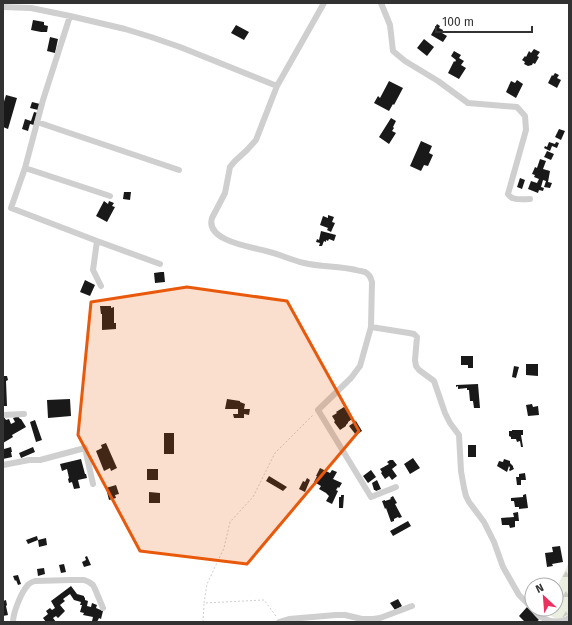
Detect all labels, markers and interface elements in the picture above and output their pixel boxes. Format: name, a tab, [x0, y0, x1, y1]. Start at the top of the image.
scale bar	[436, 8, 532, 34]
text: 100 m	[442, 15, 474, 29]
north arrow	[524, 577, 564, 617]
text: N	[534, 581, 546, 596]

